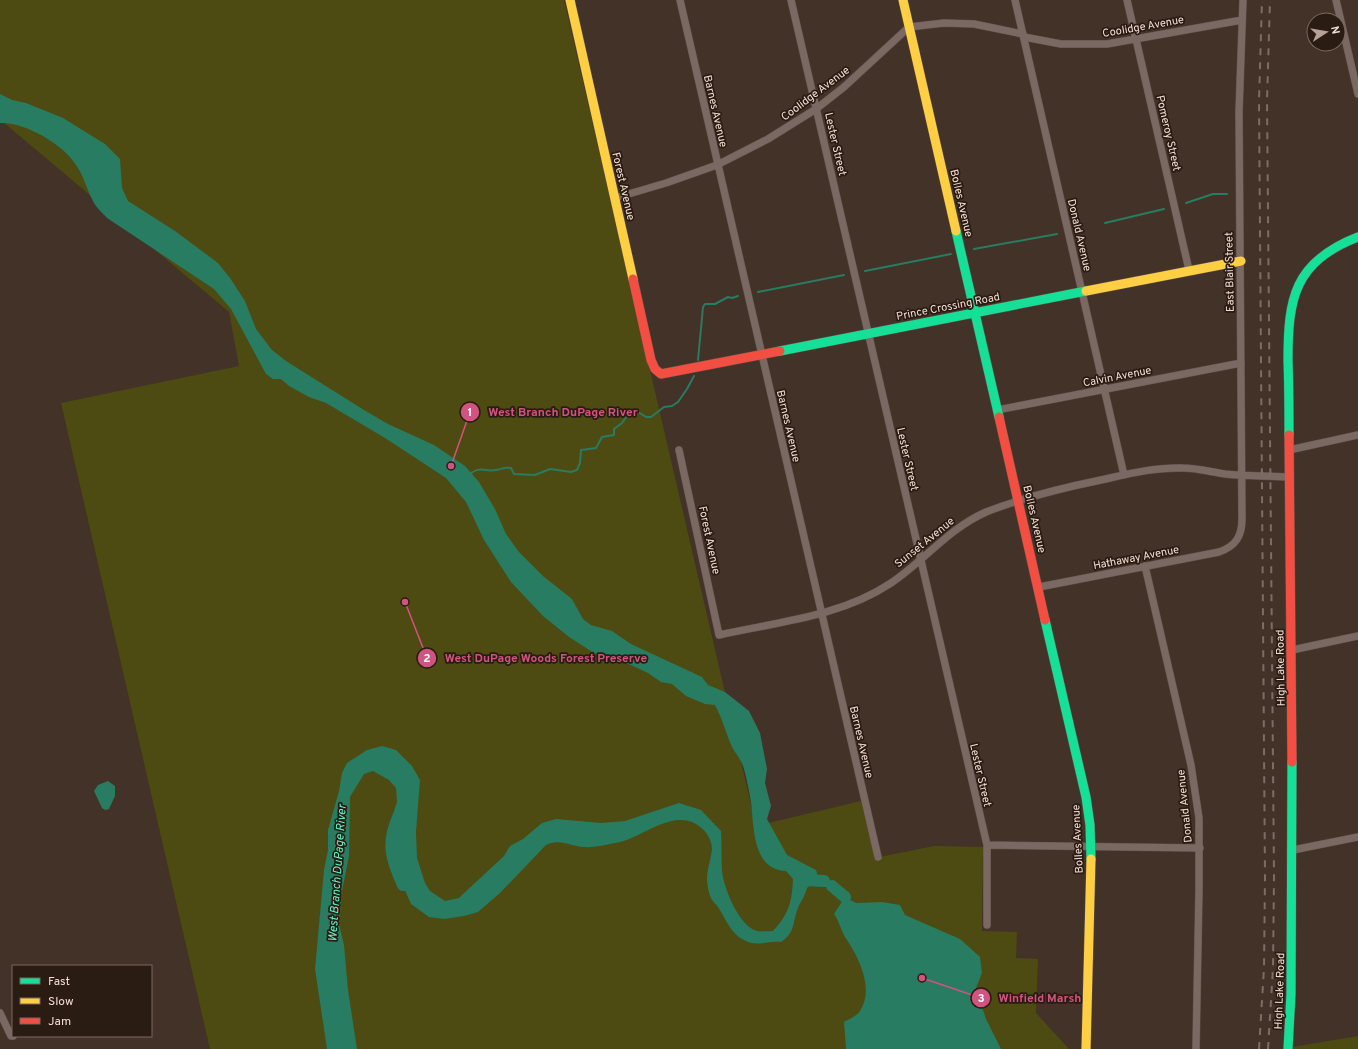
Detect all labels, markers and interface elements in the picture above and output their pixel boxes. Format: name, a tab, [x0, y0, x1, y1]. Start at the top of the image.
north arrow	[1306, 12, 1346, 52]
street label: Coolidge Avenue	[1101, 13, 1185, 41]
text: N	[1327, 25, 1342, 35]
street label: Coolidge Avenue	[778, 63, 853, 124]
street label: Barnes Avenue	[700, 74, 730, 149]
street label: Pomeroy Street	[1153, 94, 1184, 172]
street label: Lester Street	[821, 111, 849, 177]
street label: Forest Avenue	[608, 151, 638, 222]
street label: Bolles Avenue	[946, 168, 976, 239]
street label: Donald Avenue	[1064, 198, 1094, 273]
street label: East Blair Street	[1222, 232, 1238, 312]
street label: Prince Crossing Road	[895, 290, 1001, 324]
street label: Calvin Avenue	[1082, 363, 1153, 390]
street label: Barnes Avenue	[773, 389, 803, 464]
callout: West Branch DuPage River	[460, 400, 646, 424]
text: 1	[468, 405, 472, 421]
text: West Branch DuPage River	[488, 405, 638, 421]
street label: Lester Street	[893, 426, 921, 492]
street label: Bolles Avenue	[1019, 484, 1049, 555]
street label: Forest Avenue	[695, 505, 723, 576]
street label: Sunset Avenue	[892, 514, 957, 571]
street label: Hathaway Avenue	[1092, 543, 1180, 573]
street label: High Lake Road	[1273, 629, 1289, 707]
callout: West DuPage Woods Forest Preserve	[417, 646, 655, 670]
text: 2	[423, 651, 431, 667]
text: West DuPage Woods Forest Preserve	[445, 651, 647, 667]
street label: Barnes Avenue	[846, 705, 876, 780]
street label: Lester Street	[966, 742, 994, 808]
street label: Donald Avenue	[1174, 769, 1196, 843]
water label: West Branch DuPage River	[325, 802, 351, 942]
street label: Bolles Avenue	[1069, 804, 1087, 874]
street label: High Lake Road	[1272, 952, 1288, 1030]
legend	[12, 965, 152, 1037]
text: Fast	[48, 974, 70, 990]
callout: Winfield Marsh	[971, 986, 1089, 1010]
text: 3	[977, 991, 985, 1007]
text: Winfield Marsh	[999, 991, 1081, 1007]
text: Slow	[48, 994, 74, 1010]
text: Jam	[48, 1014, 71, 1030]

